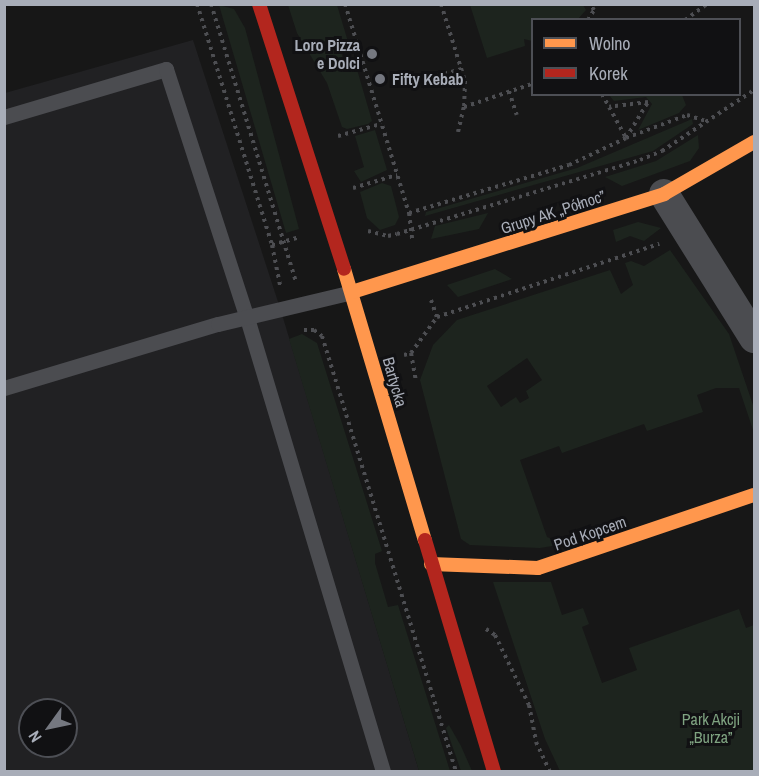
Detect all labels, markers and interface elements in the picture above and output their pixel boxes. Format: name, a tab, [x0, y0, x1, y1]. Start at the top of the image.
legend	[531, 18, 741, 96]
text: Wolno	[589, 31, 631, 56]
place label: Loro Pizza e Dolci	[294, 35, 360, 73]
marker: Loro Pizza e Dolci	[365, 47, 379, 61]
text: Korek	[589, 61, 628, 86]
place label: Fifty Kebab	[392, 69, 463, 89]
marker: Fifty Kebab	[373, 72, 387, 86]
street label: Grupy AK „Północ”	[498, 186, 608, 238]
street label: Bartycka	[379, 355, 411, 409]
street label: Pod Kopcem	[551, 512, 629, 554]
north arrow	[18, 698, 78, 758]
park label: Park Akcji „Burza”	[681, 709, 741, 747]
text: N	[23, 727, 46, 747]

